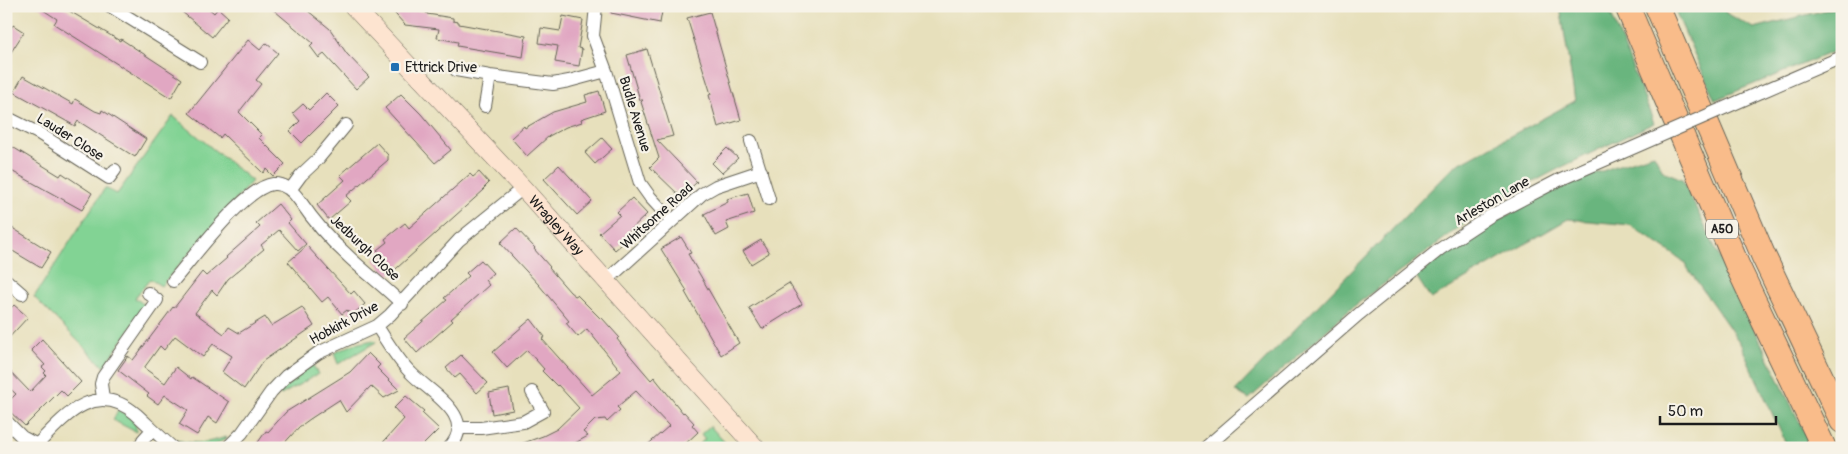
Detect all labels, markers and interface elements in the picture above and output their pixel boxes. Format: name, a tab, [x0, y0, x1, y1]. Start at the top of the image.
place label: Ettrick Drive	[405, 59, 477, 76]
marker: Ettrick Drive	[389, 61, 401, 73]
street label: Budle Avenue	[615, 74, 655, 154]
street label: Lauder Close	[33, 110, 107, 164]
street label: Arleston Lane	[1452, 173, 1532, 229]
street label: Whitsome Road	[617, 179, 697, 253]
street label: Wragley Way	[525, 192, 587, 259]
street label: Jedburgh Close	[327, 211, 403, 285]
road number: A50	[1706, 220, 1738, 238]
street label: Hobkirk Drive	[307, 298, 381, 348]
scale bar	[1660, 394, 1777, 426]
text: 50 m	[1668, 402, 1703, 421]

